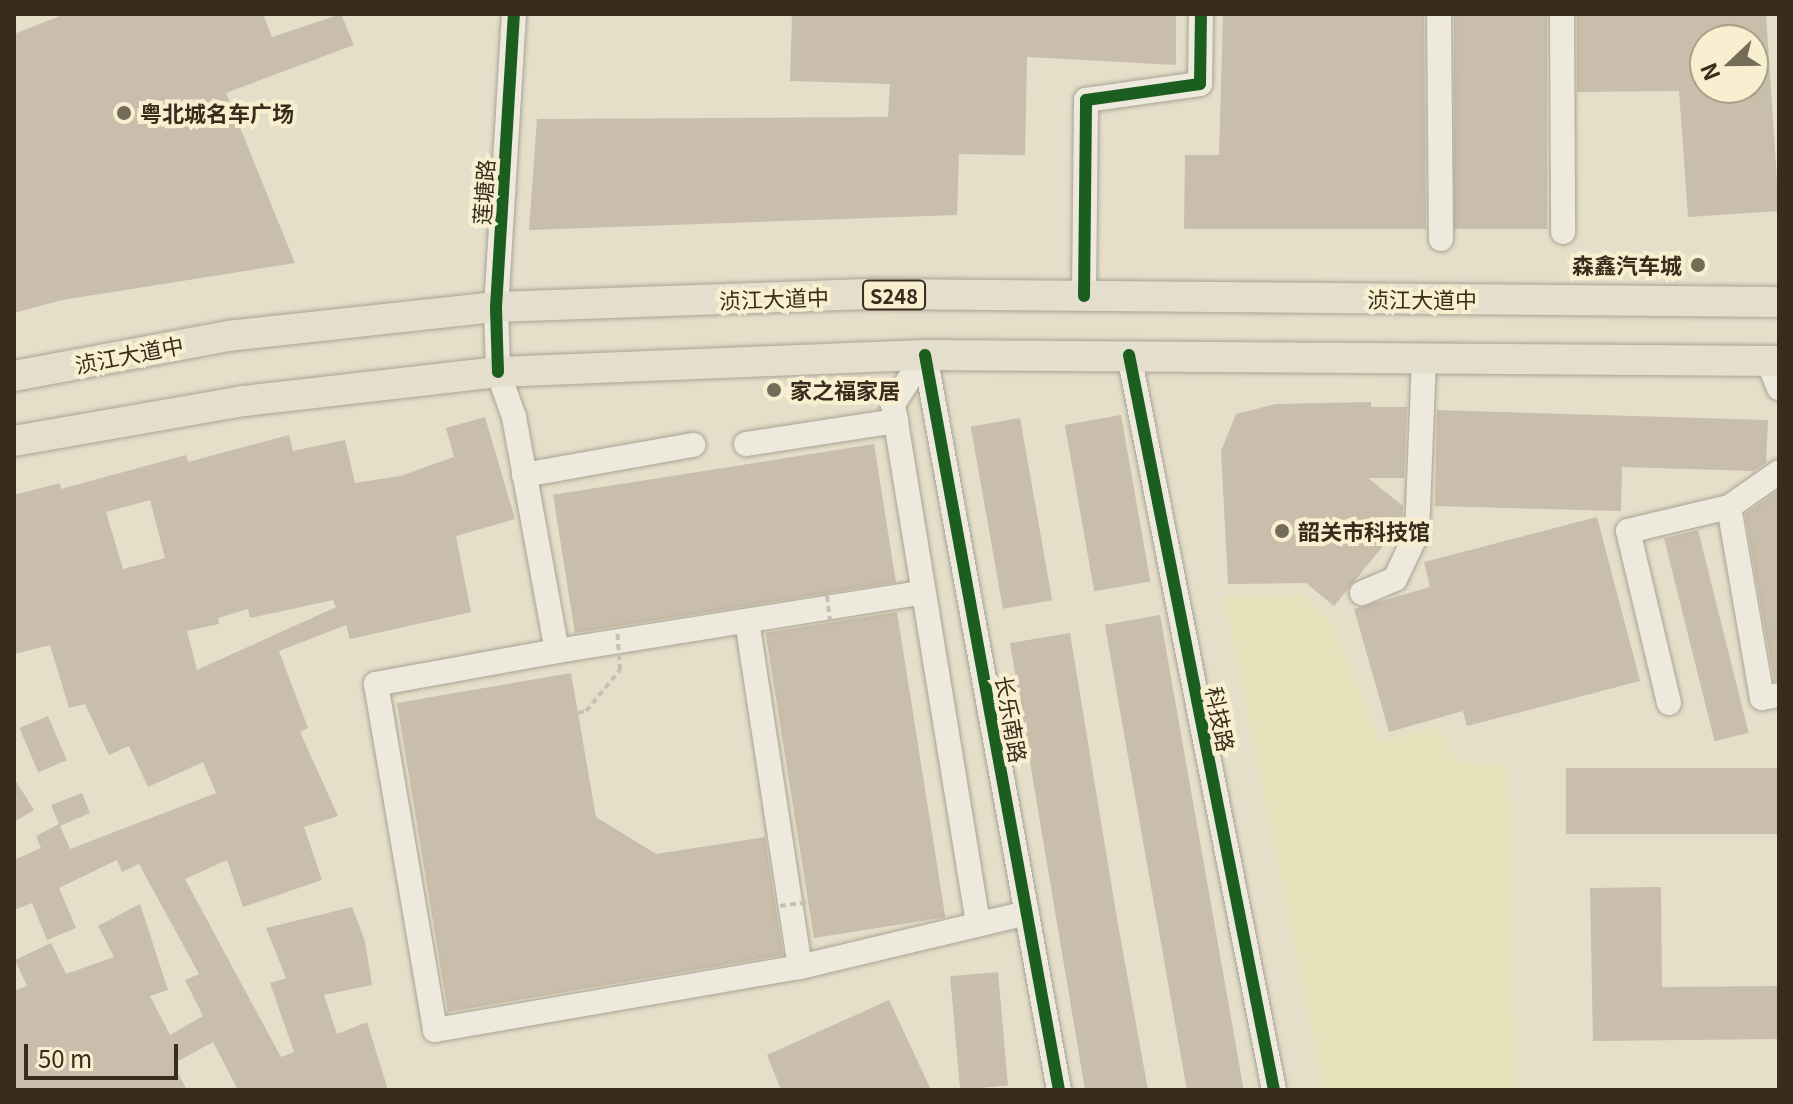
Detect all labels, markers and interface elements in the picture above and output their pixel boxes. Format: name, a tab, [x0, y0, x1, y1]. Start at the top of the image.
north arrow	[1689, 24, 1769, 104]
text: N	[1691, 59, 1727, 86]
place label: 粤北城名车广场	[140, 100, 294, 126]
marker: 粤北城名车广场	[115, 104, 133, 122]
street label: 莲塘路	[468, 158, 498, 226]
place label: 森鑫汽车城	[1572, 252, 1682, 278]
marker: 森鑫汽车城	[1689, 256, 1707, 274]
road number: S248	[862, 279, 926, 311]
street label: 浈江大道中	[719, 283, 829, 313]
street label: 浈江大道中	[1367, 286, 1477, 312]
street label: 浈江大道中	[72, 331, 186, 377]
place label: 家之福家居	[790, 377, 900, 403]
marker: 家之福家居	[765, 381, 783, 399]
place label: 韶关市科技馆	[1298, 518, 1430, 544]
marker: 韶关市科技馆	[1273, 522, 1291, 540]
street label: 长乐南路	[991, 673, 1033, 765]
street label: 科技路	[1202, 684, 1240, 754]
scale bar	[28, 1028, 182, 1078]
text: 50 m	[38, 1040, 92, 1075]

